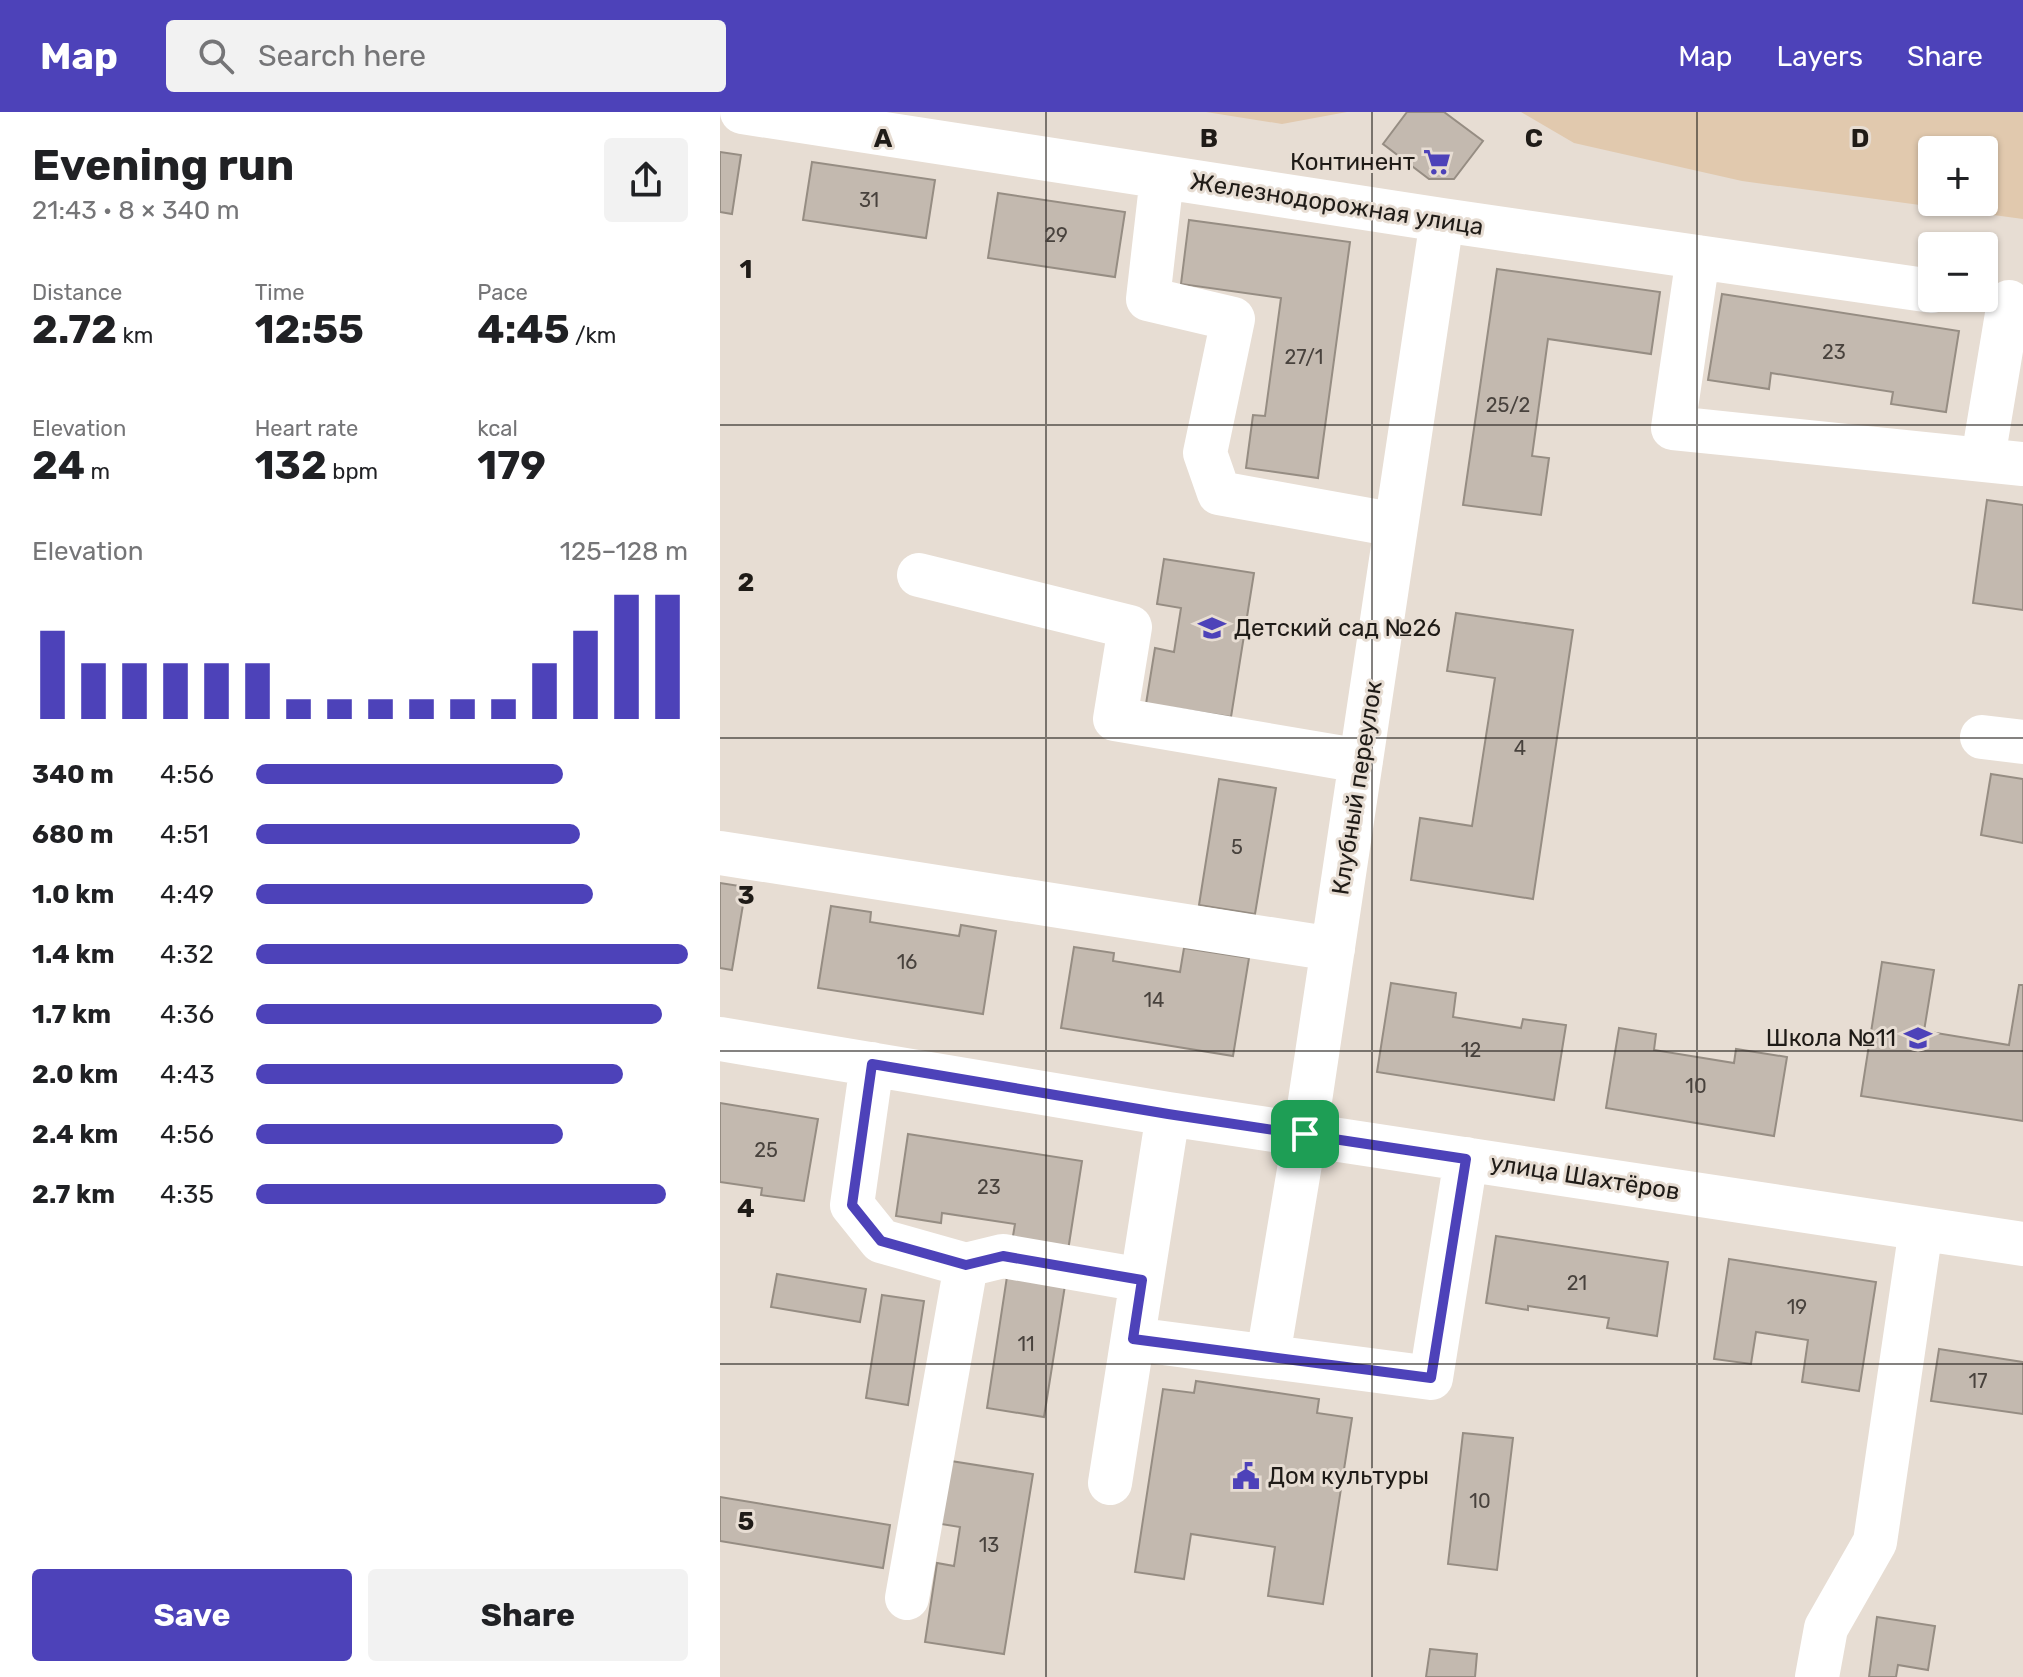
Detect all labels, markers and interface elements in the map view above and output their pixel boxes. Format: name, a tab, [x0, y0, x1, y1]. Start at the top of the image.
search box	[166, 20, 726, 92]
text: Map	[40, 33, 118, 79]
icon: search	[194, 34, 238, 78]
text: Search here	[258, 38, 426, 74]
text: Map	[1678, 40, 1733, 73]
text: Layers	[1777, 40, 1863, 73]
text: Share	[1907, 40, 1983, 73]
text: A	[874, 123, 893, 154]
text: B	[1200, 123, 1218, 154]
text: C	[1525, 123, 1543, 154]
text: D	[1851, 123, 1869, 154]
map controls	[1918, 136, 1998, 312]
button: +	[1918, 136, 1998, 216]
button: share	[604, 138, 688, 222]
text: Evening run	[32, 139, 294, 191]
supermarket icon: Континент	[1422, 147, 1452, 177]
place label: Континент	[1290, 148, 1415, 176]
street label: Железнодорожная улица	[1188, 167, 1486, 241]
house number: 31	[859, 188, 879, 212]
text: 21:43 · 8 × 340 m	[32, 195, 240, 226]
house number: 29	[1044, 223, 1068, 247]
button: −	[1918, 232, 1998, 312]
text: 1	[740, 254, 752, 285]
text: Distance	[32, 279, 122, 306]
text: Time	[255, 279, 305, 306]
text: Pace	[477, 279, 528, 306]
text: 2.72	[32, 306, 117, 353]
text: 12:55	[255, 306, 364, 353]
text: 4:45	[477, 306, 570, 353]
text: km	[117, 322, 153, 349]
text: /km	[570, 322, 616, 349]
house number: 23	[1822, 340, 1846, 364]
house number: 27/1	[1285, 345, 1323, 369]
house number: 25/2	[1486, 393, 1530, 417]
text: Elevation	[32, 415, 126, 442]
text: Heart rate	[255, 415, 358, 442]
text: kcal	[477, 415, 518, 442]
text: 24	[32, 442, 85, 489]
text: 132	[255, 442, 327, 489]
text: 179	[477, 442, 546, 489]
text: m	[85, 458, 110, 485]
text: bpm	[327, 458, 378, 485]
text: Elevation	[32, 536, 143, 567]
text: 125–128 m	[560, 536, 688, 567]
text: 2	[738, 567, 754, 598]
school or university icon: Детский сад №26	[1197, 613, 1227, 643]
place label: Детский сад №26	[1234, 614, 1441, 642]
street label: Клубный переулок	[1326, 679, 1388, 897]
house number: 4	[1514, 736, 1526, 760]
text: 340 m	[32, 759, 114, 790]
text: 4:56	[160, 759, 214, 790]
text: 680 m	[32, 819, 114, 850]
text: 4:51	[160, 819, 209, 850]
house number: 5	[1231, 835, 1243, 859]
text: 1.0 km	[32, 879, 114, 910]
text: 4:49	[160, 879, 214, 910]
text: 3	[737, 880, 755, 911]
text: 1.4 km	[32, 939, 114, 970]
text: 4:32	[160, 939, 214, 970]
house number: 16	[897, 950, 917, 974]
house number: 14	[1144, 988, 1164, 1012]
text: 1.7 km	[32, 999, 111, 1030]
text: 4:36	[160, 999, 214, 1030]
school or university icon: Школа №11	[1903, 1023, 1933, 1053]
place label: Школа №11	[1766, 1024, 1896, 1052]
house number: 12	[1461, 1038, 1481, 1062]
text: 2.0 km	[32, 1059, 118, 1090]
text: 4:43	[160, 1059, 215, 1090]
house number: 10	[1685, 1074, 1707, 1098]
pin	[1271, 1100, 1339, 1168]
icon: arrive	[1283, 1112, 1327, 1156]
text: 2.4 km	[32, 1119, 118, 1150]
text: 4:56	[160, 1119, 214, 1150]
house number: 25	[754, 1138, 778, 1162]
street label: улица Шахтёров	[1488, 1148, 1682, 1206]
house number: 23	[977, 1175, 1001, 1199]
text: 2.7 km	[32, 1179, 115, 1210]
text: 4:35	[160, 1179, 214, 1210]
text: 4	[737, 1193, 755, 1224]
house number: 21	[1567, 1271, 1587, 1295]
house number: 19	[1787, 1295, 1807, 1319]
house number: 11	[1017, 1332, 1035, 1356]
house number: 17	[1969, 1369, 1987, 1393]
public building icon: Дом культуры	[1231, 1461, 1261, 1491]
place label: Дом культуры	[1268, 1462, 1429, 1490]
house number: 10	[1469, 1489, 1491, 1513]
text: 5	[738, 1506, 754, 1537]
house number: 13	[979, 1533, 999, 1557]
button: Save	[32, 1569, 352, 1661]
button: Share	[368, 1569, 688, 1661]

